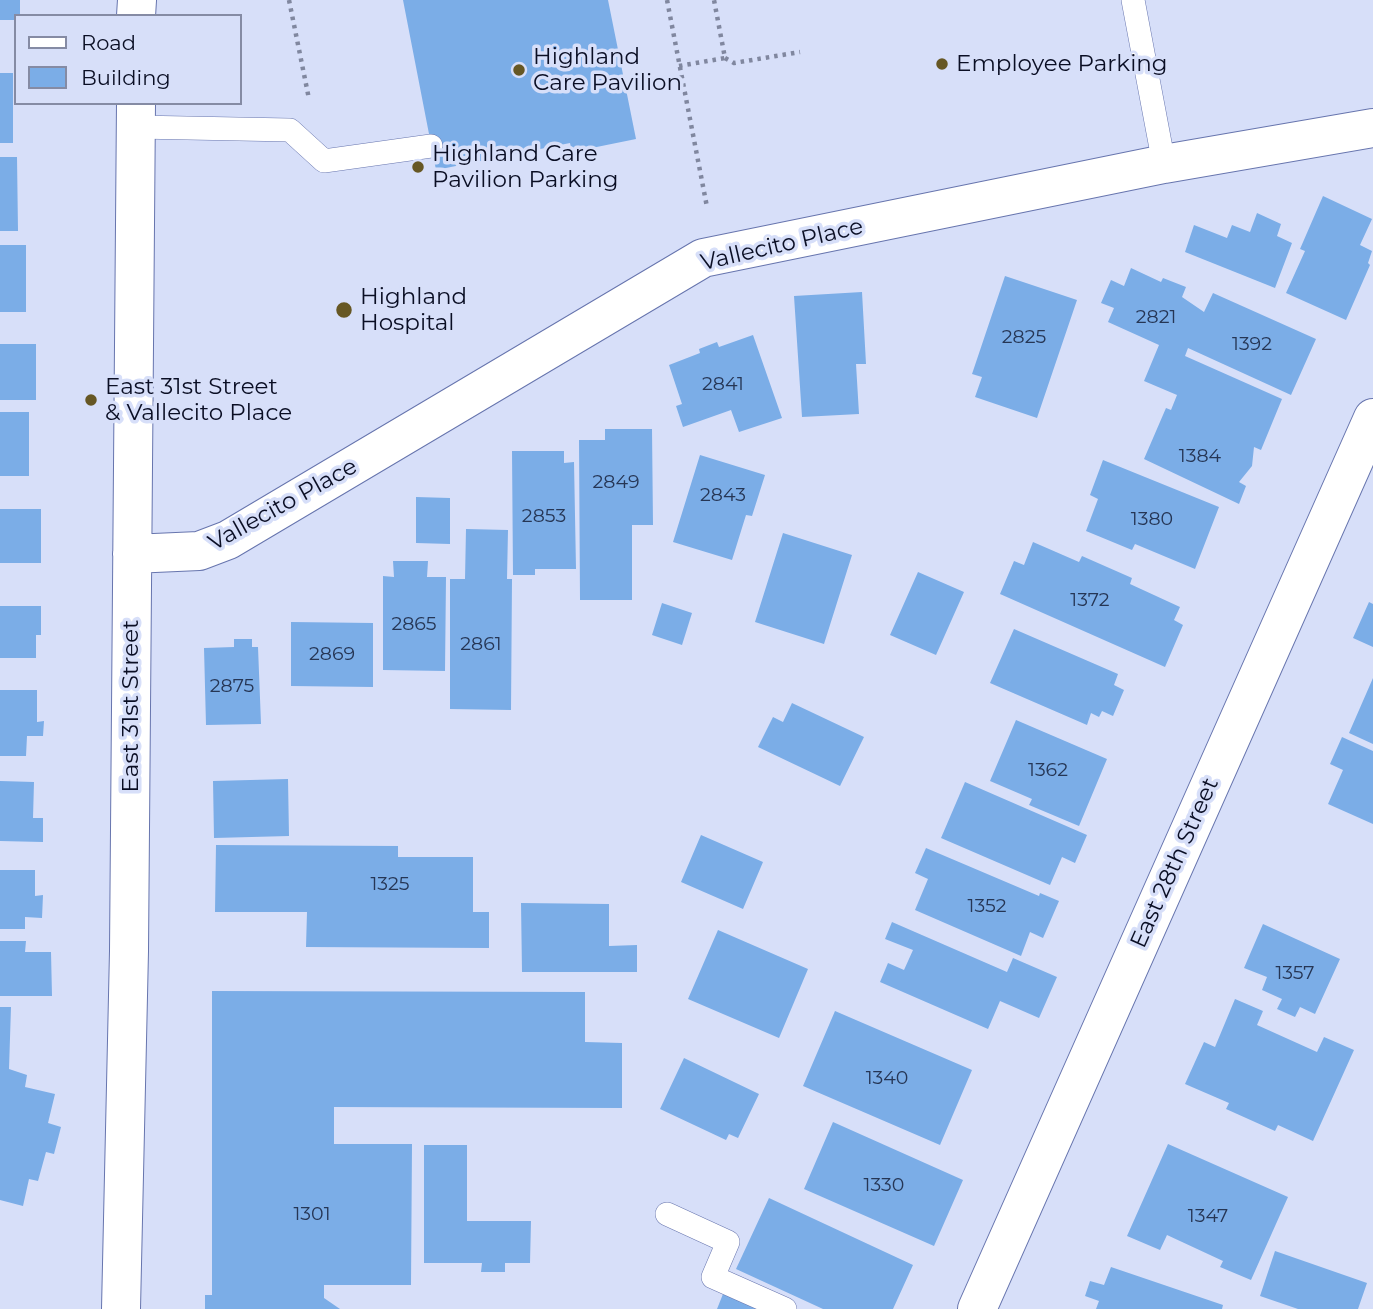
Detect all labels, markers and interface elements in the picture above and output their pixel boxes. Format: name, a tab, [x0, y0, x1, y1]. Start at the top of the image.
legend	[14, 14, 242, 105]
text: Road	[81, 30, 136, 55]
place label: Highland Care Pavilion	[533, 43, 682, 97]
place label: Employee Parking	[956, 50, 1168, 78]
marker: Employee Parking	[934, 56, 950, 72]
marker: Highland Care Pavilion	[511, 62, 527, 78]
text: Building	[81, 65, 171, 90]
place label: Highland Care Pavilion Parking	[432, 140, 619, 194]
marker: Highland Care Pavilion Parking	[410, 159, 426, 175]
street label: Vallecito Place	[698, 213, 866, 277]
place label: Highland Hospital	[360, 283, 467, 337]
marker: Highland Hospital	[334, 300, 354, 320]
house number: 2821	[1136, 306, 1176, 328]
house number: 2825	[1002, 326, 1046, 348]
house number: 1392	[1232, 333, 1272, 355]
place label: East 31st Street & Vallecito Place	[105, 373, 292, 427]
house number: 2841	[702, 373, 744, 395]
marker: East 31st Street & Vallecito Place	[83, 392, 99, 408]
house number: 1384	[1179, 445, 1221, 467]
street label: Vallecito Place	[204, 453, 362, 557]
house number: 2849	[593, 471, 639, 493]
house number: 2843	[700, 484, 746, 506]
house number: 2853	[522, 505, 566, 527]
house number: 1380	[1131, 508, 1173, 530]
house number: 1372	[1070, 589, 1110, 611]
house number: 2865	[391, 613, 437, 635]
street label: East 31st Street	[117, 620, 145, 792]
house number: 2861	[460, 633, 502, 655]
house number: 2869	[309, 643, 355, 665]
house number: 2875	[210, 675, 254, 697]
house number: 1362	[1028, 759, 1068, 781]
street label: East 28th Street	[1125, 774, 1225, 952]
house number: 1325	[370, 873, 410, 895]
house number: 1352	[968, 895, 1006, 917]
house number: 1357	[1275, 962, 1315, 984]
house number: 1340	[866, 1067, 908, 1089]
house number: 1330	[864, 1174, 904, 1196]
house number: 1301	[293, 1203, 331, 1225]
house number: 1347	[1188, 1205, 1228, 1227]

